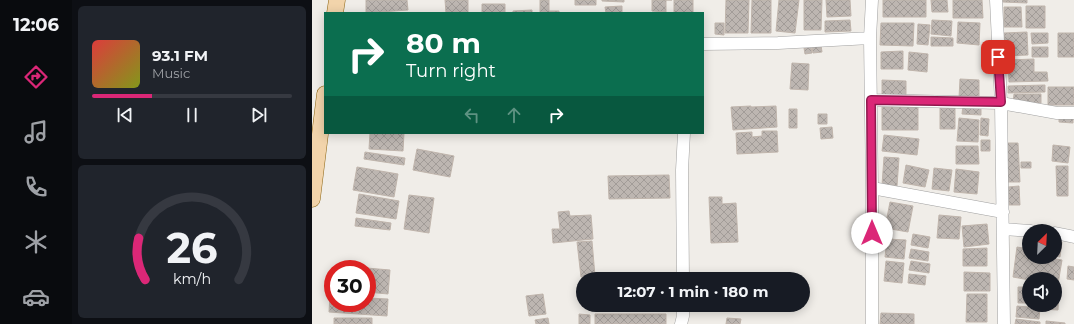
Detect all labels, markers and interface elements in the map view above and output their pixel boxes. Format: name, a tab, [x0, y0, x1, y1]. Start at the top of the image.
text: 12:06	[13, 14, 59, 36]
text: 80 m	[406, 26, 481, 60]
icon: right	[340, 28, 392, 80]
pin	[981, 40, 1015, 74]
text: 93.1 FM	[152, 46, 208, 65]
icon: arrive	[987, 46, 1009, 68]
text: Turn right	[406, 60, 496, 82]
icon: directions	[22, 63, 50, 91]
text: Music	[152, 65, 190, 81]
icon: previous	[114, 104, 136, 126]
icon: pause	[181, 104, 203, 126]
icon: next	[248, 104, 270, 126]
icon: left	[461, 104, 483, 126]
icon: ahead	[503, 104, 525, 126]
icon: right	[545, 104, 567, 126]
icon: music	[22, 118, 50, 146]
icon: phone	[22, 173, 50, 201]
position arrow	[851, 212, 893, 254]
text: 26	[166, 222, 218, 272]
north arrow	[1022, 224, 1062, 264]
map controls	[1022, 224, 1062, 312]
icon: climate	[22, 228, 50, 256]
speed limit sign: 30	[324, 260, 376, 312]
text: km/h	[173, 269, 211, 287]
button: sound	[1022, 272, 1062, 312]
text: 12:07 · 1 min · 180 m	[618, 282, 768, 301]
icon: car	[22, 283, 50, 311]

